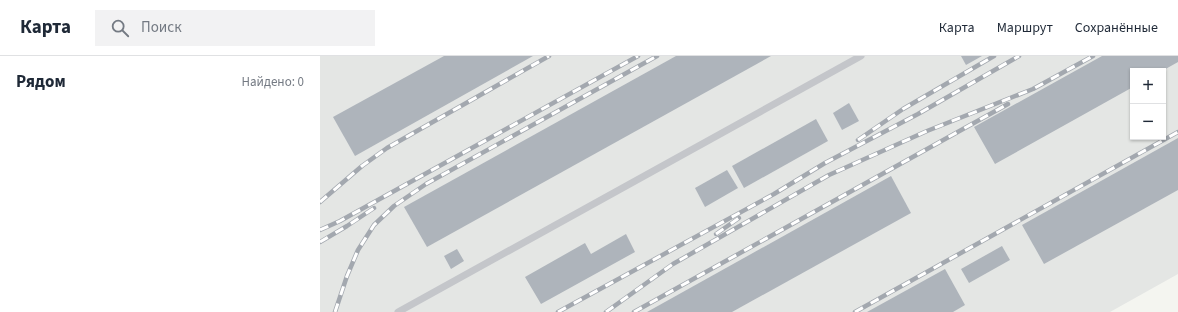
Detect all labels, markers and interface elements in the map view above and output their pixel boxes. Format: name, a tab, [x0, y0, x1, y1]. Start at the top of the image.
search box	[95, 10, 375, 46]
text: Карта	[20, 14, 71, 41]
icon: search	[109, 17, 131, 39]
text: Поиск	[141, 17, 182, 38]
text: Карта	[939, 18, 975, 38]
text: Маршрут	[997, 18, 1053, 38]
text: Сохранённые	[1075, 18, 1158, 38]
map controls	[1130, 68, 1166, 140]
button: +	[1130, 68, 1166, 104]
text: Рядом	[16, 70, 66, 94]
text: Найдено: 0	[242, 73, 304, 91]
button: −	[1130, 104, 1166, 140]

